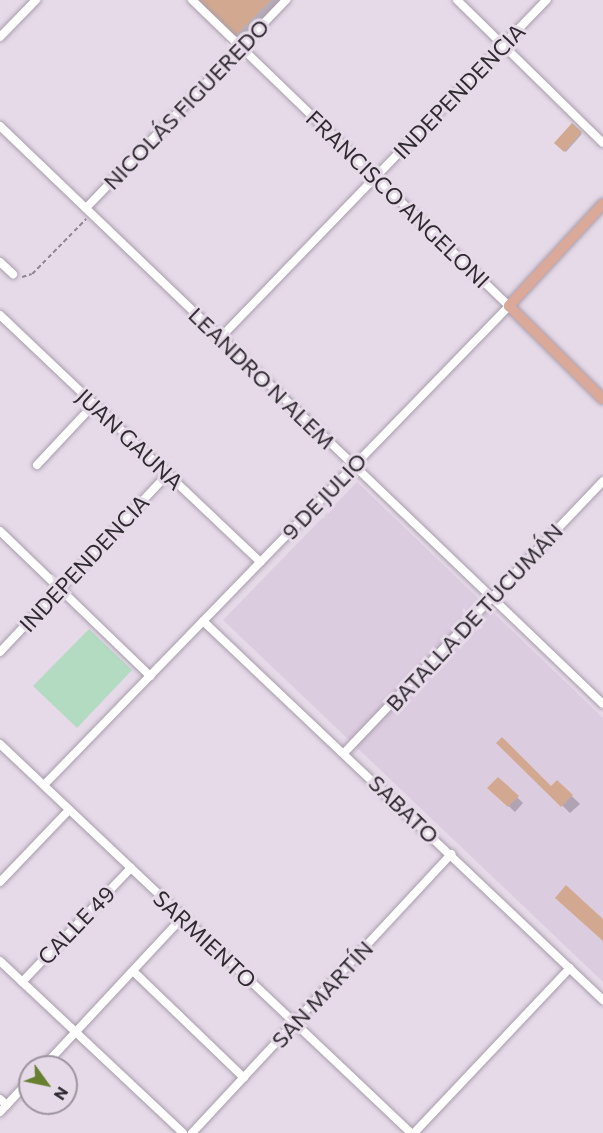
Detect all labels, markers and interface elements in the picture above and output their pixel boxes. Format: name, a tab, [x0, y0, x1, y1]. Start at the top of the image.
street label: NICOLÁS FIGUEREDO	[98, 13, 274, 195]
street label: INDEPENDENCIA	[388, 18, 530, 164]
street label: FRANCISCO ANGELONI	[301, 105, 495, 293]
street label: LEANDRO N ALEM	[183, 302, 341, 454]
street label: JUAN GAUNA	[71, 383, 189, 495]
street label: 9 DE JULIO	[276, 447, 372, 545]
street label: INDEPENDENCIA	[14, 489, 154, 637]
street label: BATALLA DE TUCUMÁN	[380, 518, 568, 716]
street label: SABATO	[364, 769, 444, 849]
street label: CALLE 49	[32, 880, 120, 970]
street label: SARMIENTO	[148, 885, 262, 993]
street label: SAN MARTÍN	[266, 935, 378, 1053]
north arrow	[18, 1055, 78, 1115]
text: N	[51, 1084, 73, 1104]

